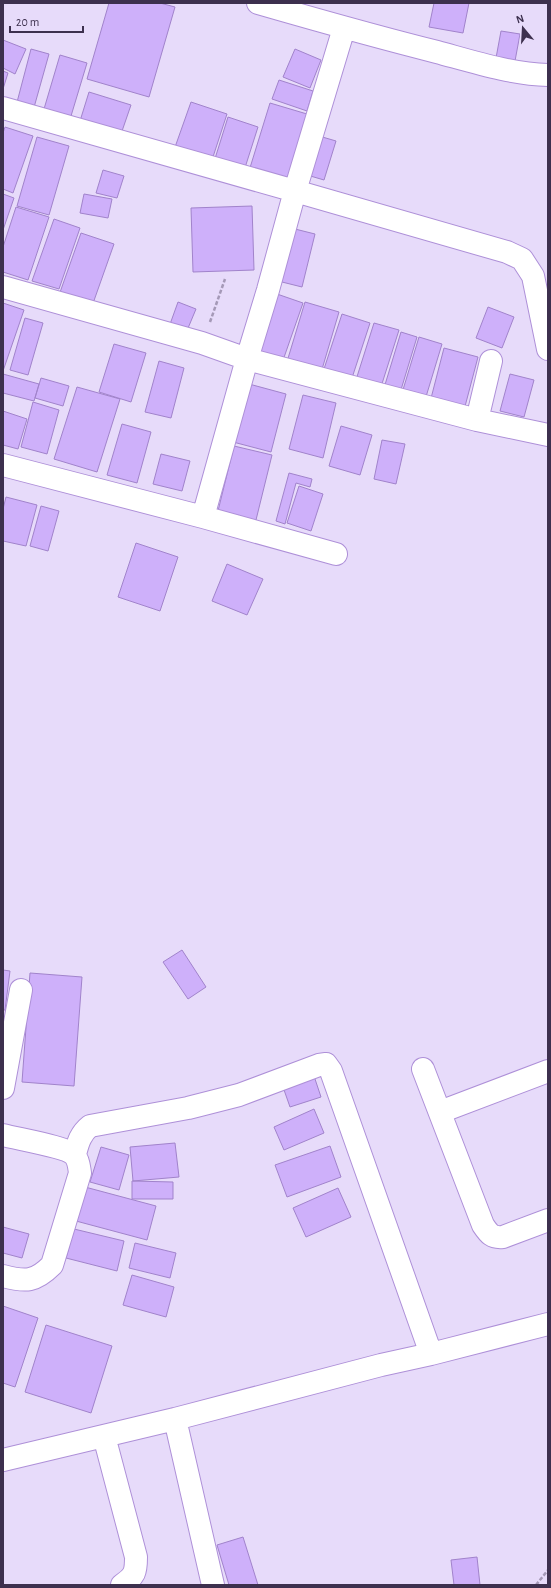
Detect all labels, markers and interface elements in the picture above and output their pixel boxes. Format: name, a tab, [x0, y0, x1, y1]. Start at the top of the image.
scale bar	[10, 8, 83, 34]
north arrow	[503, 8, 543, 48]
text: N	[515, 13, 525, 25]
text: 20 m	[16, 16, 39, 28]

